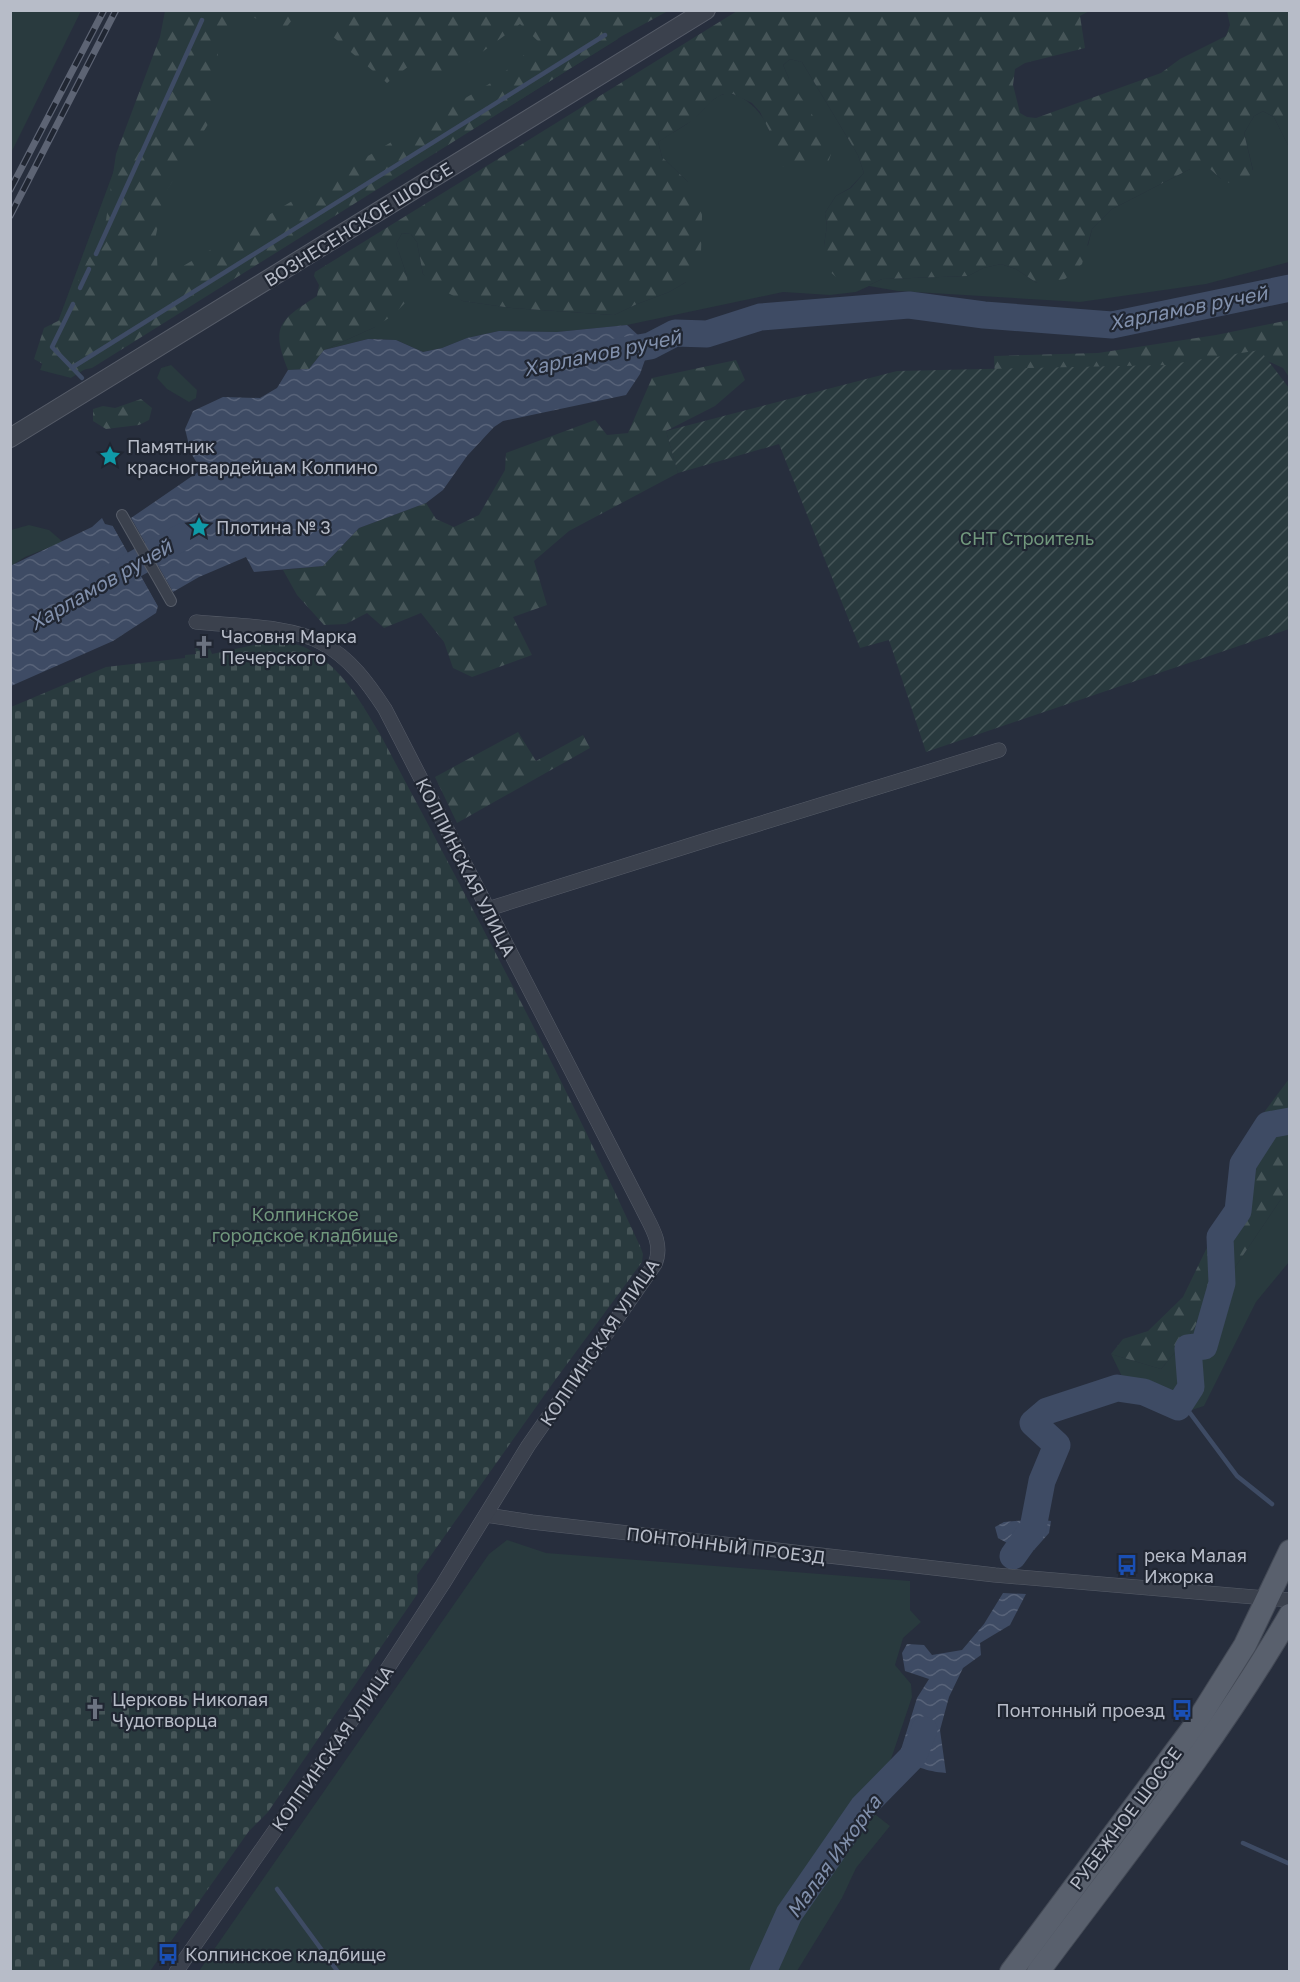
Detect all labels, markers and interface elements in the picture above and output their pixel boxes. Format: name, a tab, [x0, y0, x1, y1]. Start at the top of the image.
street label: ВОЗНЕСЕНСКОЕ ШОССЕ	[260, 157, 456, 291]
water label: Харламов ручей	[1107, 280, 1271, 335]
water label: Харламов ручей	[521, 323, 685, 381]
place label: Памятник красногвардейцам Колпино	[127, 435, 378, 478]
place icon: Памятник красногвардейцам Колпино	[98, 444, 122, 468]
place icon: Плотина № 3	[187, 515, 211, 539]
place label: Плотина № 3	[216, 516, 331, 538]
park label: СНТ Строитель	[960, 527, 1094, 549]
water label: Харламов ручей	[25, 533, 177, 635]
place label: Часовня Марка Печерского	[221, 625, 357, 668]
church icon: Часовня Марка Печерского	[192, 634, 216, 658]
street label: КОЛПИНСКАЯ УЛИЦА	[411, 774, 521, 960]
park label: Колпинское городское кладбище	[212, 1203, 398, 1246]
street label: КОЛПИНСКАЯ УЛИЦА	[535, 1254, 663, 1430]
street label: ПОНТОННЫЙ ПРОЕЗД	[625, 1522, 827, 1568]
place label: река Малая Ижорка	[1144, 1544, 1247, 1587]
bus stop icon: река Малая Ижорка	[1115, 1553, 1139, 1577]
street label: КОЛПИНСКАЯ УЛИЦА	[266, 1661, 398, 1835]
place label: Церковь Николая Чудотворца	[112, 1688, 268, 1731]
church icon: Церковь Николая Чудотворца	[83, 1697, 107, 1721]
bus stop icon: Понтонный проезд	[1170, 1698, 1194, 1722]
place label: Понтонный проезд	[996, 1699, 1165, 1721]
street label: РУБЕЖНОЕ ШОССЕ	[1064, 1742, 1186, 1894]
water label: Малая Ижорка	[780, 1789, 886, 1922]
bus stop icon: Колпинское кладбище	[156, 1942, 180, 1966]
place label: Колпинское кладбище	[185, 1943, 386, 1965]

